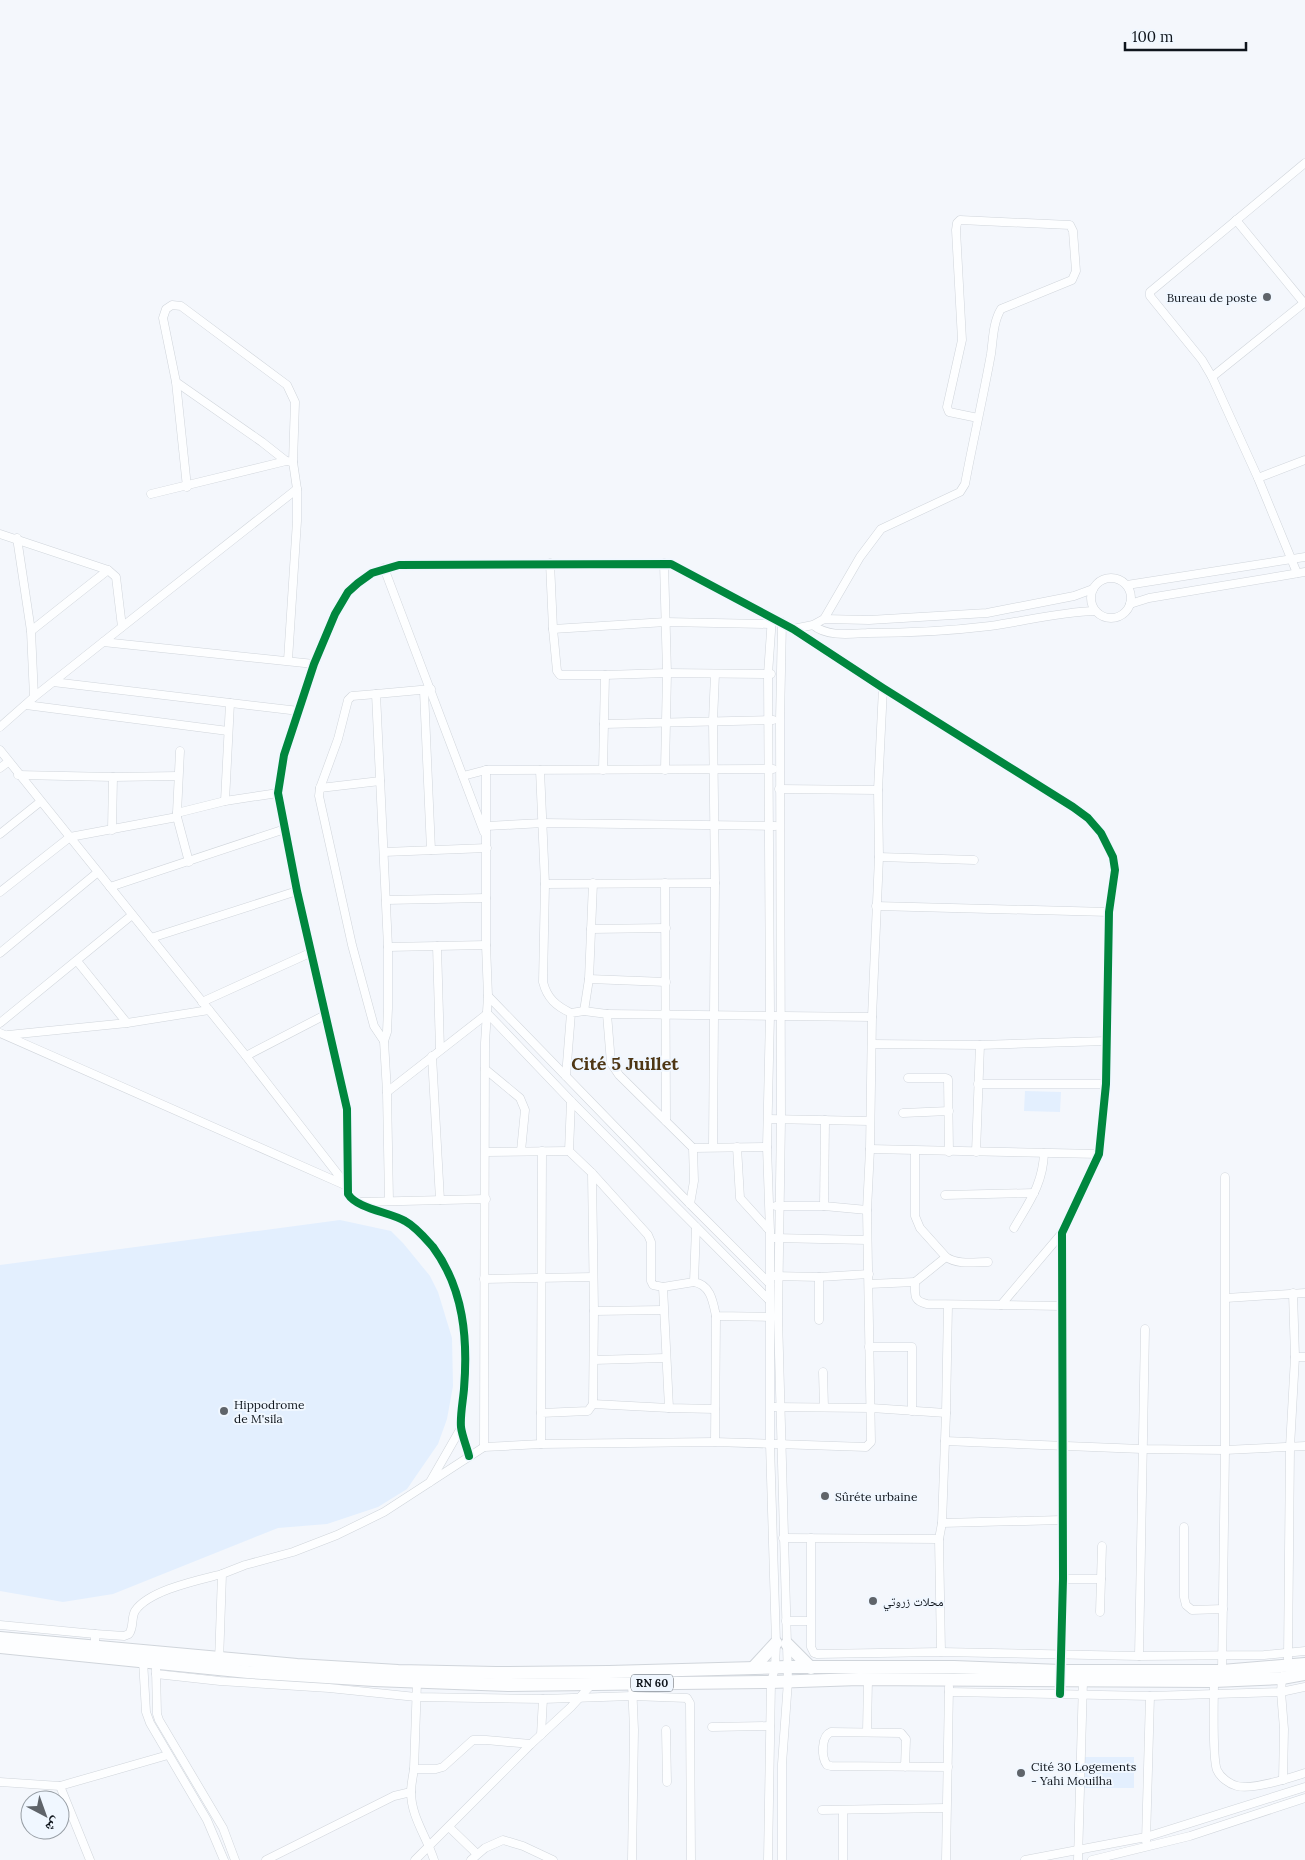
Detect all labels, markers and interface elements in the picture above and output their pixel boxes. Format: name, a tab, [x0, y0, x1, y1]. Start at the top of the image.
scale bar	[1125, 20, 1246, 52]
text: 100 m	[1132, 27, 1173, 46]
place label: Bureau de poste	[1167, 290, 1257, 305]
marker: Bureau de poste	[1261, 291, 1273, 303]
district label: Cité 5 Juillet	[571, 1052, 679, 1075]
place label: Hippodrome de M'sila	[234, 1397, 305, 1426]
marker: Hippodrome de M'sila	[218, 1405, 230, 1417]
place label: Sûréte urbaine	[835, 1489, 918, 1504]
marker: Sûréte urbaine	[819, 1490, 831, 1502]
place label: محلات زروتي	[883, 1594, 943, 1612]
marker: محلات زروتي	[867, 1595, 879, 1607]
road number: RN 60	[631, 1675, 673, 1692]
place label: Cité 30 Logements - Yahi Mouilha	[1031, 1759, 1137, 1788]
marker: Cité 30 Logements - Yahi Mouilha	[1015, 1767, 1027, 1779]
north arrow	[20, 1790, 70, 1840]
text: ش	[42, 1813, 65, 1837]

